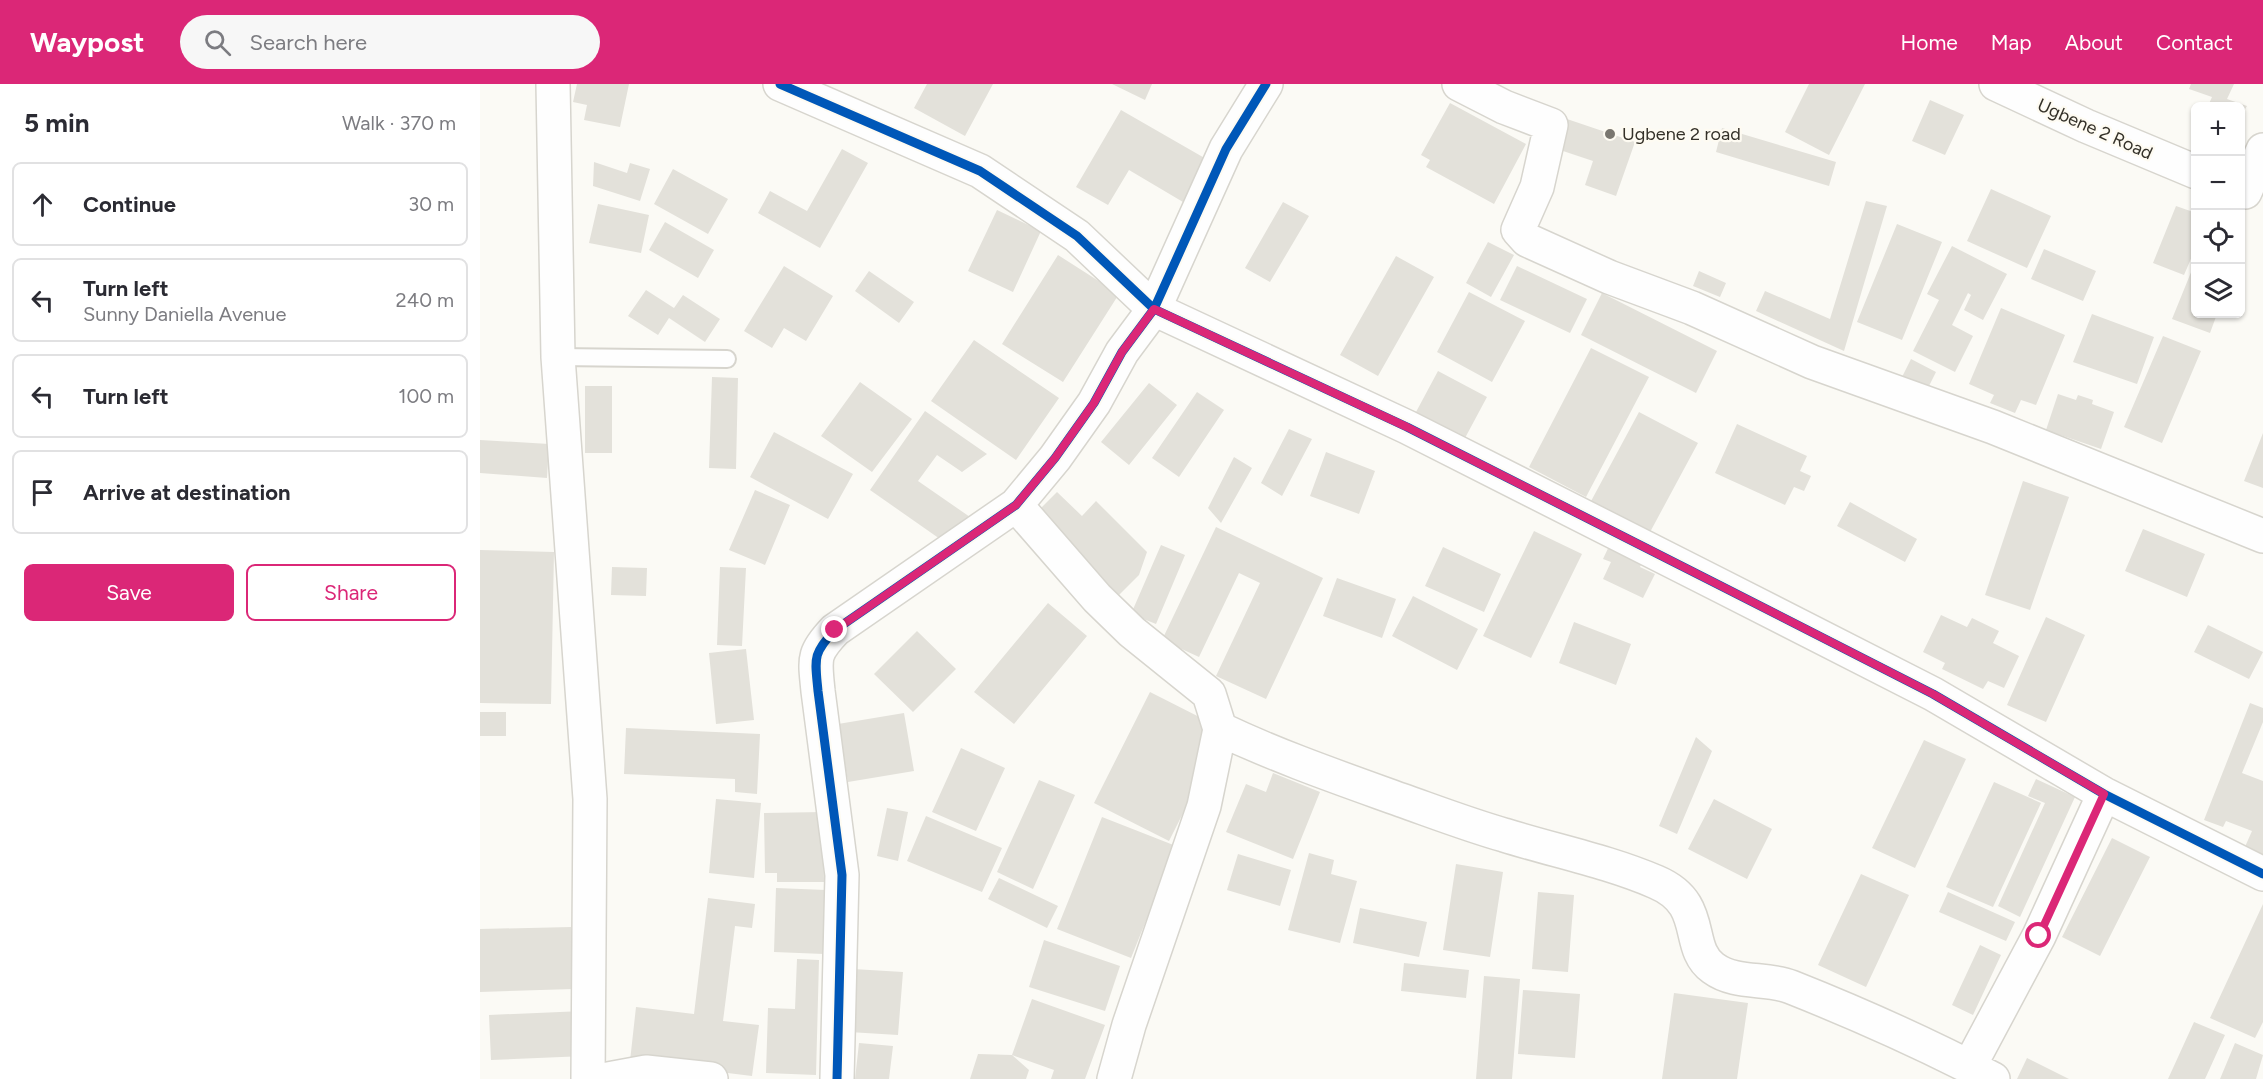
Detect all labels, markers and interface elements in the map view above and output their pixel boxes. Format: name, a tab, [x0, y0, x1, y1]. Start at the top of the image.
search box	[180, 15, 600, 69]
text: Waypost	[30, 25, 144, 59]
icon: search	[201, 26, 234, 59]
text: Search here	[249, 29, 367, 56]
text: Home	[1901, 30, 1958, 55]
text: Map	[1991, 30, 2032, 55]
text: About	[2065, 30, 2123, 55]
text: Contact	[2156, 30, 2233, 55]
street label: Ugbene 2 Road	[2034, 94, 2156, 164]
map controls	[2191, 102, 2245, 318]
button: +	[2191, 102, 2245, 156]
text: 5 min	[24, 107, 90, 139]
text: Walk · 370 m	[342, 111, 456, 135]
place label: Ugbene 2 road	[1622, 123, 1741, 145]
marker: Ugbene 2 road	[1603, 127, 1617, 141]
button: −	[2191, 156, 2245, 210]
icon: ahead	[26, 188, 59, 221]
text: Continue	[83, 191, 176, 218]
text: 30 m	[408, 192, 454, 216]
button: locate	[2191, 210, 2245, 264]
button: layers	[2191, 264, 2245, 318]
text: Turn left	[83, 275, 169, 302]
icon: left	[26, 284, 59, 317]
text: 240 m	[396, 288, 454, 312]
text: Sunny Daniella Avenue	[83, 302, 286, 326]
icon: left	[26, 380, 59, 413]
text: Turn left	[83, 383, 169, 410]
text: 100 m	[398, 384, 454, 408]
icon: arrive	[26, 476, 59, 509]
text: Arrive at destination	[83, 479, 291, 506]
button: Save	[24, 564, 234, 621]
button: Share	[246, 564, 456, 621]
route end	[821, 616, 847, 642]
route start	[2025, 922, 2051, 948]

